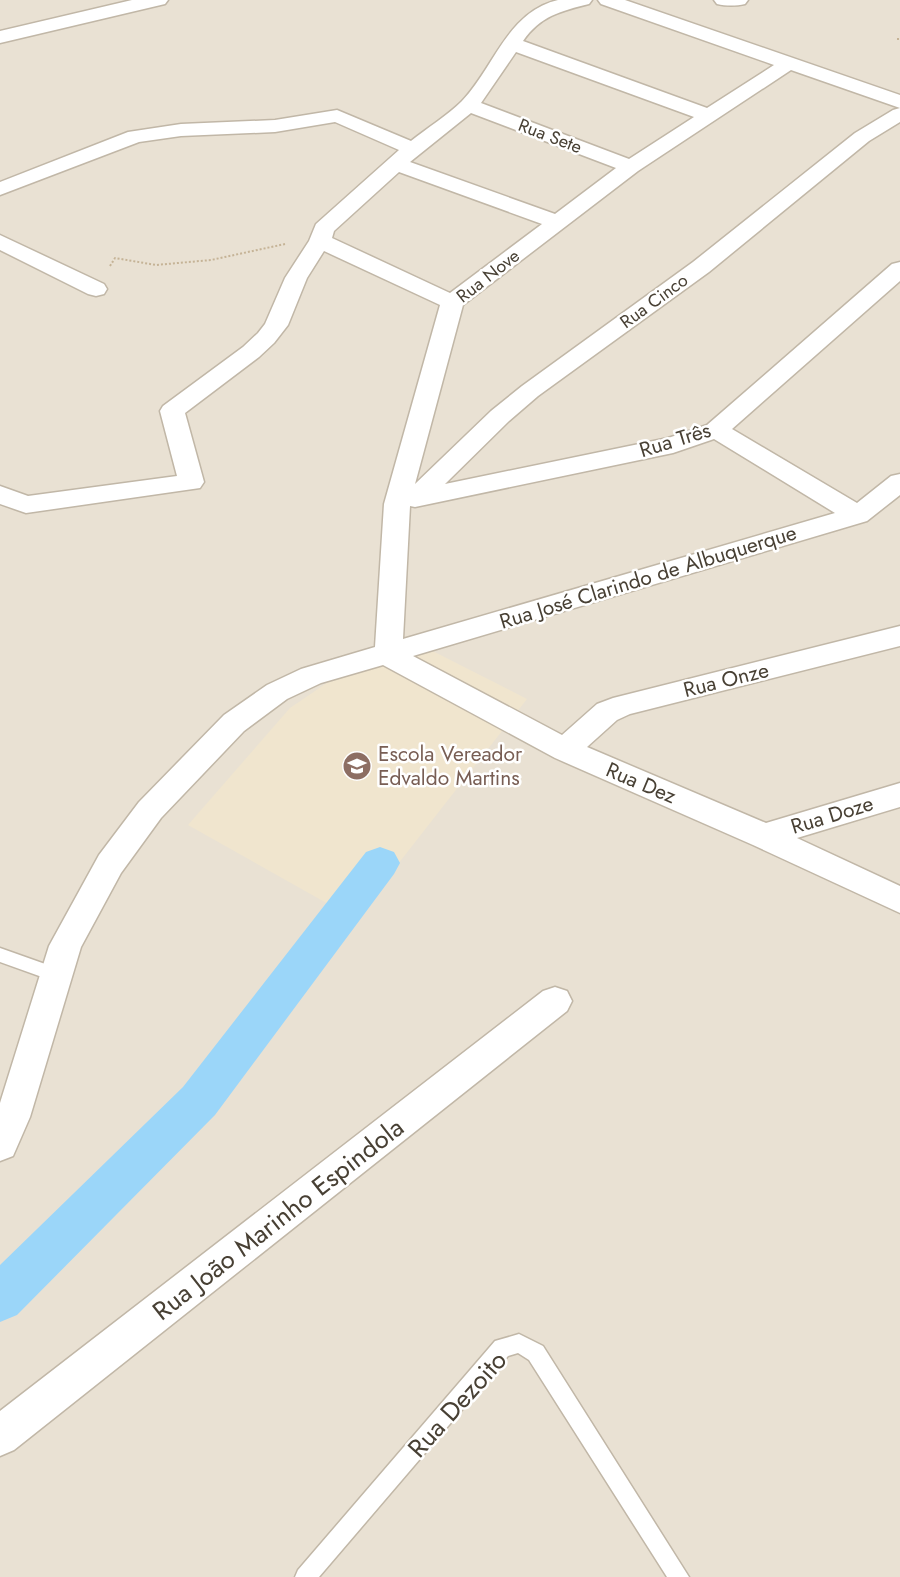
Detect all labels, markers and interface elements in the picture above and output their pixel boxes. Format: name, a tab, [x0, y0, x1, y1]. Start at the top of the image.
street label: Rua Sete	[514, 112, 586, 160]
street label: Rua Nove	[451, 243, 525, 309]
street label: Rua Cinco	[615, 267, 694, 335]
street label: Rua Três	[636, 415, 714, 465]
street label: Rua José Clarindo de Albuquerque	[496, 517, 800, 637]
street label: Rua Onze	[680, 655, 772, 705]
place label: Escola Vereador Edvaldo Martins	[378, 739, 523, 793]
school or university icon: Escola Vereador Edvaldo Martins	[341, 750, 373, 782]
street label: Rua Dez	[601, 755, 681, 811]
street label: Rua Doze	[787, 788, 877, 842]
street label: Rua João Marinho Espindola	[144, 1109, 412, 1329]
street label: Rua Dezoito	[399, 1342, 515, 1466]

